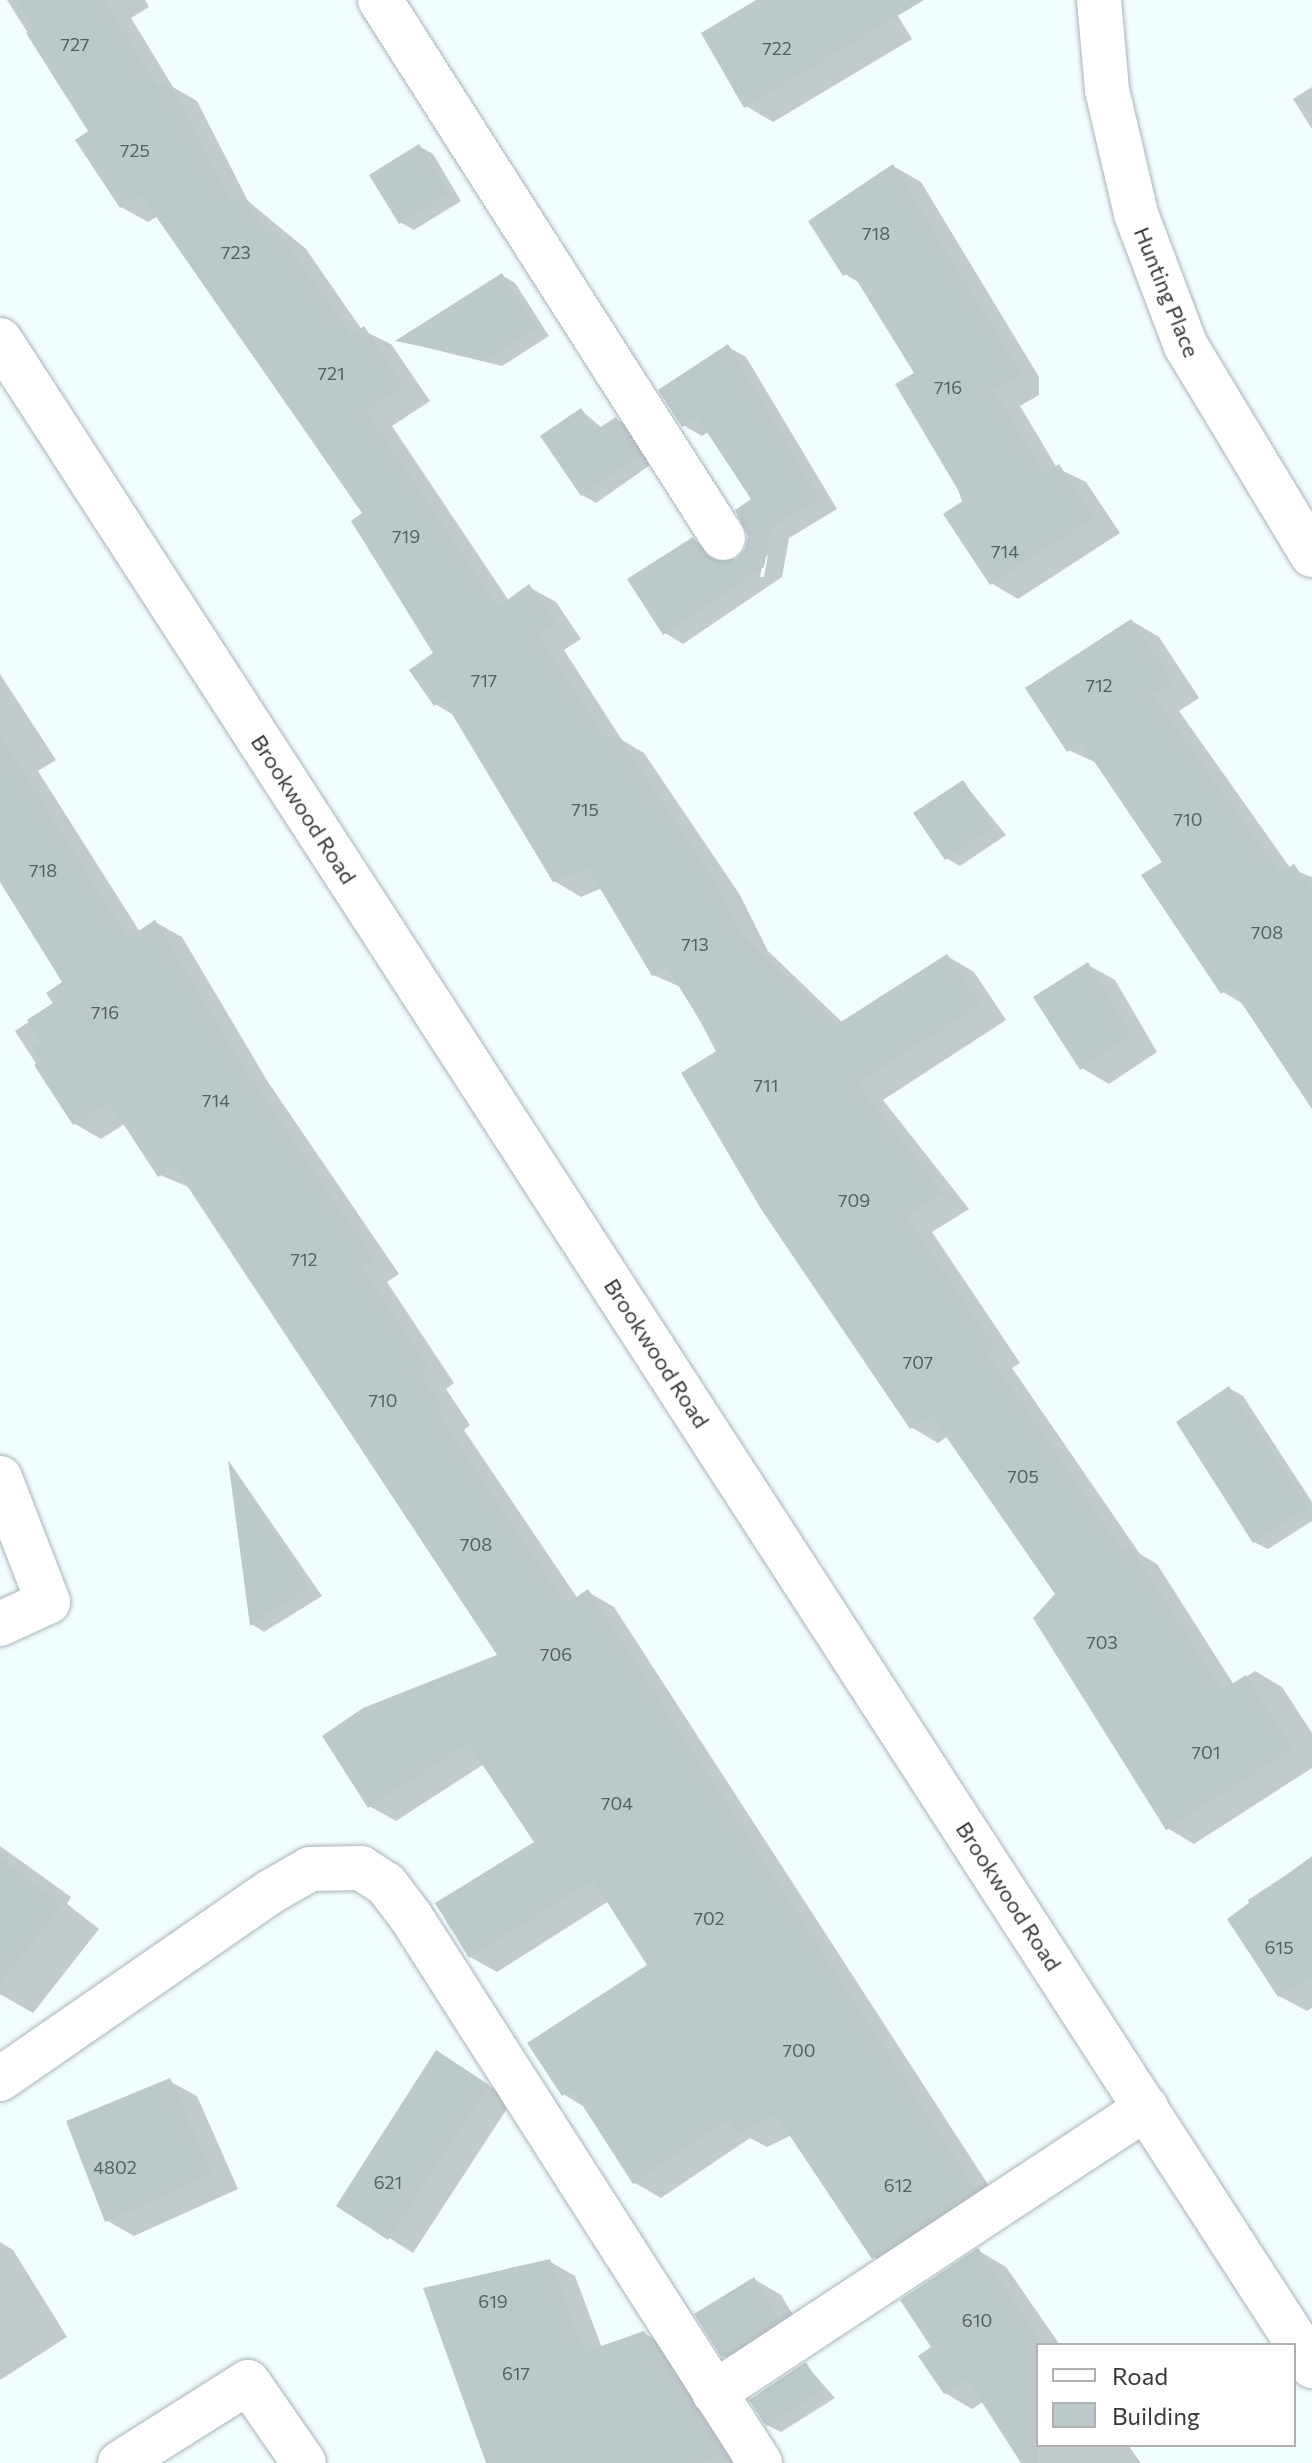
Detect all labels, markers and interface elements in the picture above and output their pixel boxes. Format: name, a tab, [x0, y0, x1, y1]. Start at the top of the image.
house number: 727	[61, 33, 89, 55]
house number: 722	[762, 37, 792, 59]
house number: 725	[120, 139, 150, 161]
house number: 718	[862, 222, 890, 244]
street label: Hunting Place	[1129, 223, 1205, 361]
house number: 723	[221, 241, 251, 263]
house number: 721	[317, 362, 345, 384]
house number: 716	[934, 376, 962, 398]
house number: 719	[392, 525, 420, 547]
house number: 714	[991, 540, 1019, 562]
house number: 717	[471, 669, 497, 691]
house number: 712	[1085, 674, 1113, 696]
street label: Brookwood Road	[246, 729, 362, 889]
house number: 715	[571, 798, 599, 820]
house number: 710	[1174, 808, 1202, 830]
house number: 718	[29, 859, 57, 881]
house number: 708	[1251, 921, 1283, 943]
house number: 713	[681, 933, 709, 955]
house number: 716	[91, 1001, 119, 1023]
house number: 711	[754, 1074, 778, 1096]
house number: 714	[202, 1089, 230, 1111]
house number: 709	[838, 1189, 870, 1211]
house number: 712	[290, 1248, 318, 1270]
street label: Brookwood Road	[599, 1273, 715, 1433]
house number: 707	[903, 1351, 933, 1373]
house number: 710	[369, 1389, 397, 1411]
house number: 705	[1007, 1465, 1039, 1487]
house number: 708	[460, 1533, 492, 1555]
house number: 703	[1086, 1631, 1118, 1653]
house number: 706	[540, 1643, 572, 1665]
house number: 701	[1192, 1741, 1220, 1763]
house number: 704	[601, 1792, 633, 1814]
street label: Brookwood Road	[951, 1816, 1067, 1976]
house number: 702	[693, 1907, 725, 1929]
house number: 615	[1265, 1936, 1293, 1958]
house number: 700	[783, 2039, 815, 2061]
house number: 4802	[93, 2156, 137, 2178]
house number: 621	[374, 2171, 402, 2193]
house number: 612	[884, 2174, 912, 2196]
house number: 619	[478, 2290, 508, 2312]
house number: 610	[962, 2309, 992, 2331]
legend	[1036, 2343, 1296, 2447]
text: Road	[1112, 2361, 1168, 2390]
house number: 617	[502, 2362, 530, 2384]
text: Building	[1112, 2401, 1200, 2430]

